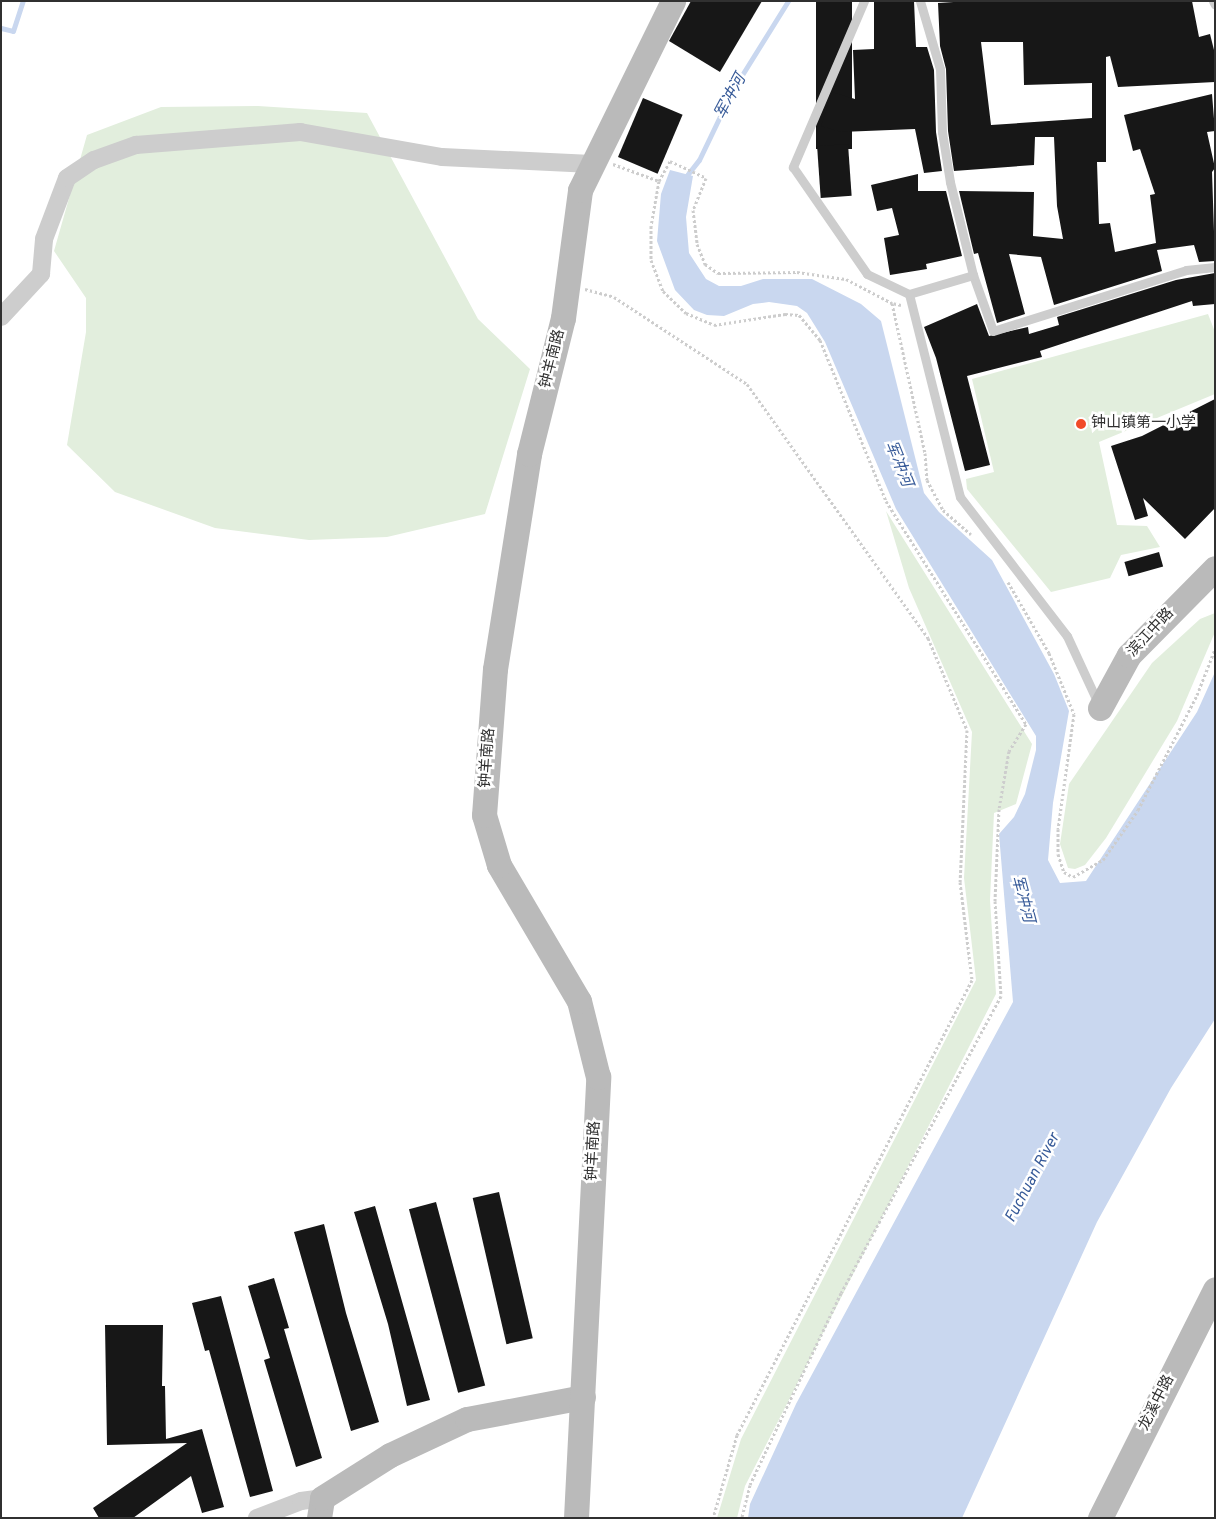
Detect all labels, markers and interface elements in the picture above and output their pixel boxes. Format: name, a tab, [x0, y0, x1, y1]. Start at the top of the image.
water label: 军冲河	[711, 71, 751, 123]
street label: 钟羊南路	[537, 328, 569, 390]
place label: 钟山镇第一小学	[1091, 415, 1196, 433]
marker: 钟山镇第一小学	[1075, 418, 1087, 430]
water label: 军冲河	[880, 438, 916, 490]
street label: 滨江中路	[1124, 605, 1178, 661]
street label: 钟羊南路	[477, 727, 499, 789]
water label: 军冲河	[1007, 873, 1037, 925]
street label: 钟羊南路	[583, 1121, 605, 1181]
water label: Fuchuan River	[1001, 1130, 1065, 1226]
street label: 龙溪中路	[1135, 1372, 1179, 1434]

